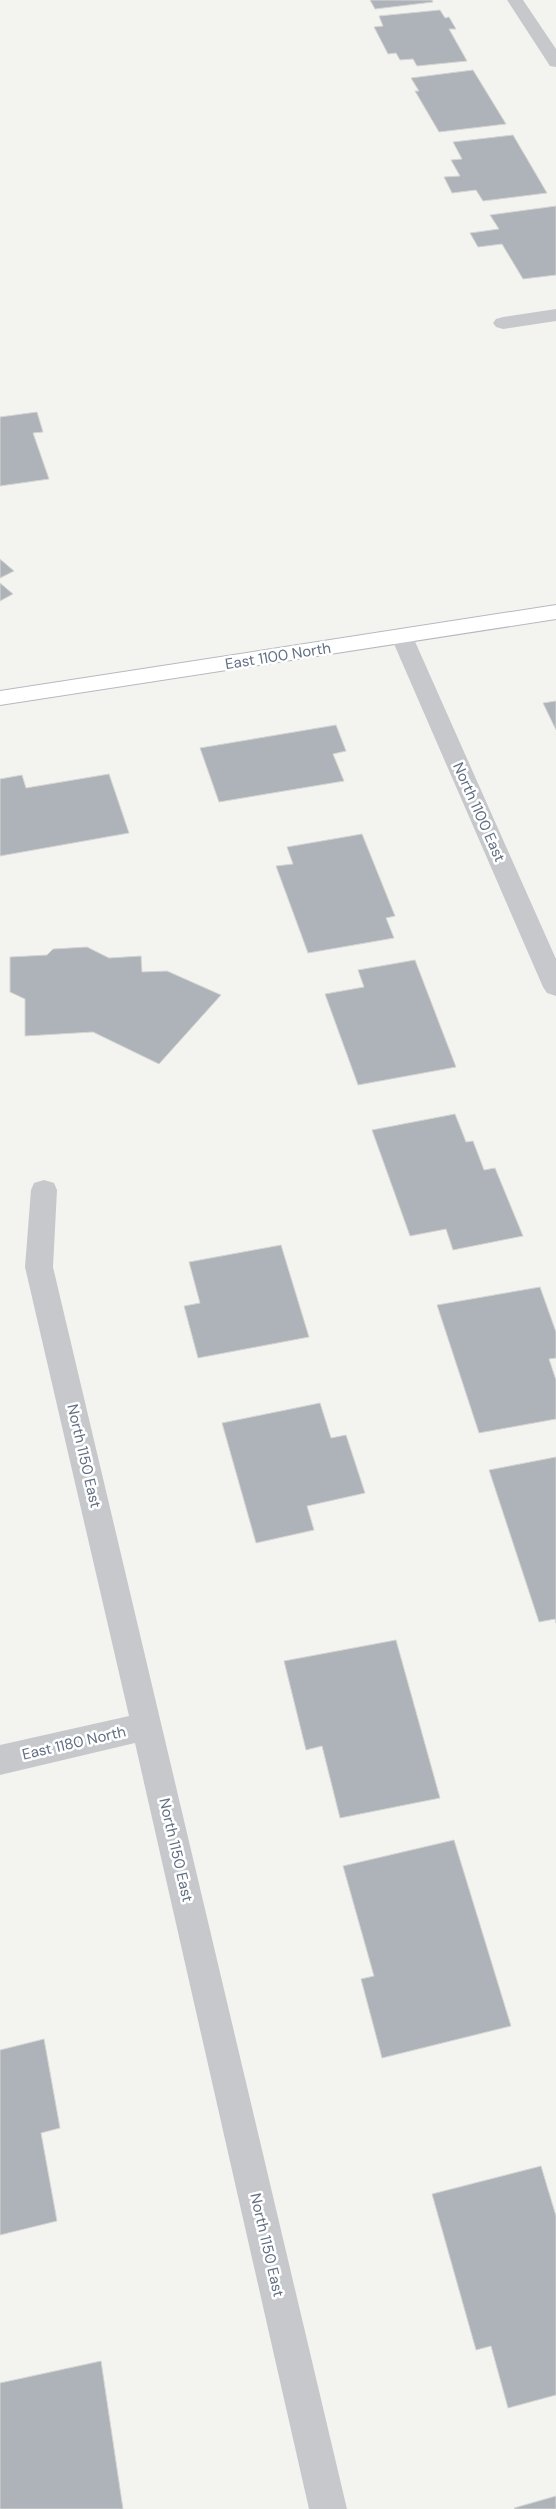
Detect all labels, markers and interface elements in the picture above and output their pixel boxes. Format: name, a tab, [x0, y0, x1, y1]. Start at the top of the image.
street label: East 1100 North	[224, 638, 332, 674]
street label: North 1100 East	[448, 759, 510, 865]
street label: North 1150 East	[62, 1402, 106, 1510]
street label: East 1180 North	[20, 1721, 128, 1765]
street label: North 1150 East	[154, 1796, 198, 1904]
street label: North 1150 East	[245, 2191, 289, 2299]

